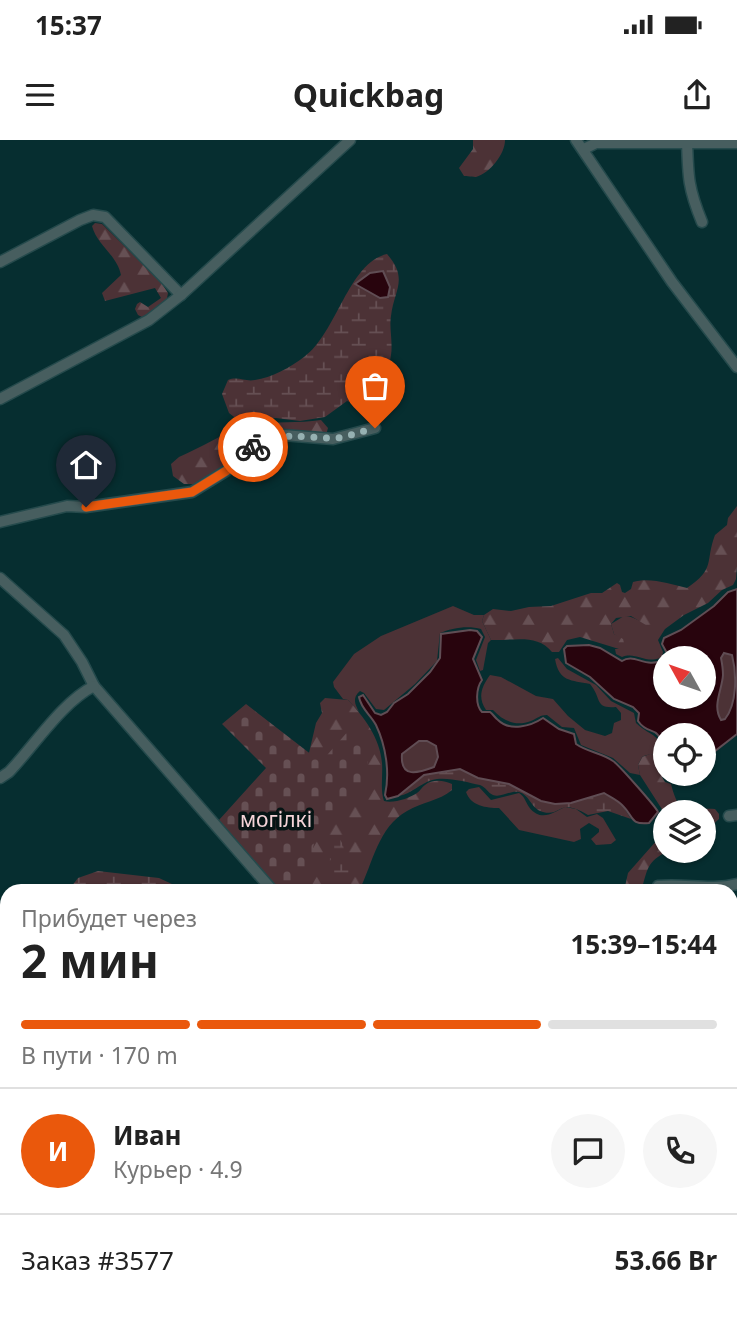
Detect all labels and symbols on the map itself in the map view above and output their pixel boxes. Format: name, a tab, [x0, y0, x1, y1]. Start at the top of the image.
pin	[345, 356, 405, 428]
courier	[218, 412, 288, 482]
pin	[56, 435, 116, 507]
north arrow	[653, 646, 716, 709]
park label: могілкі	[240, 805, 312, 833]

